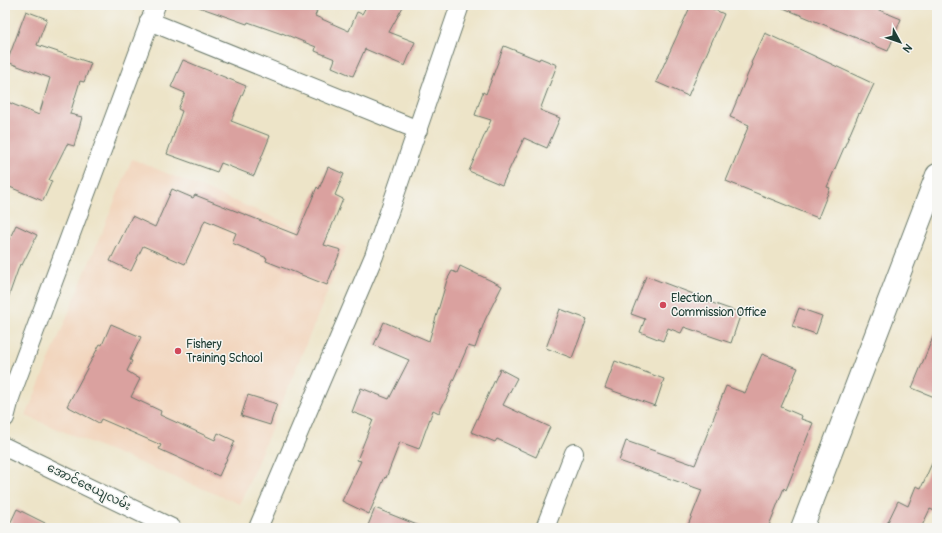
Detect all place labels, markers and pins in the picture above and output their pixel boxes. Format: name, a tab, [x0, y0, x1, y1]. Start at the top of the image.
place label: Election Commission Office	[671, 291, 766, 320]
marker: Election Commission Office	[658, 300, 668, 310]
place label: Fishery Training School	[186, 337, 263, 366]
marker: Fishery Training School	[173, 346, 183, 356]

